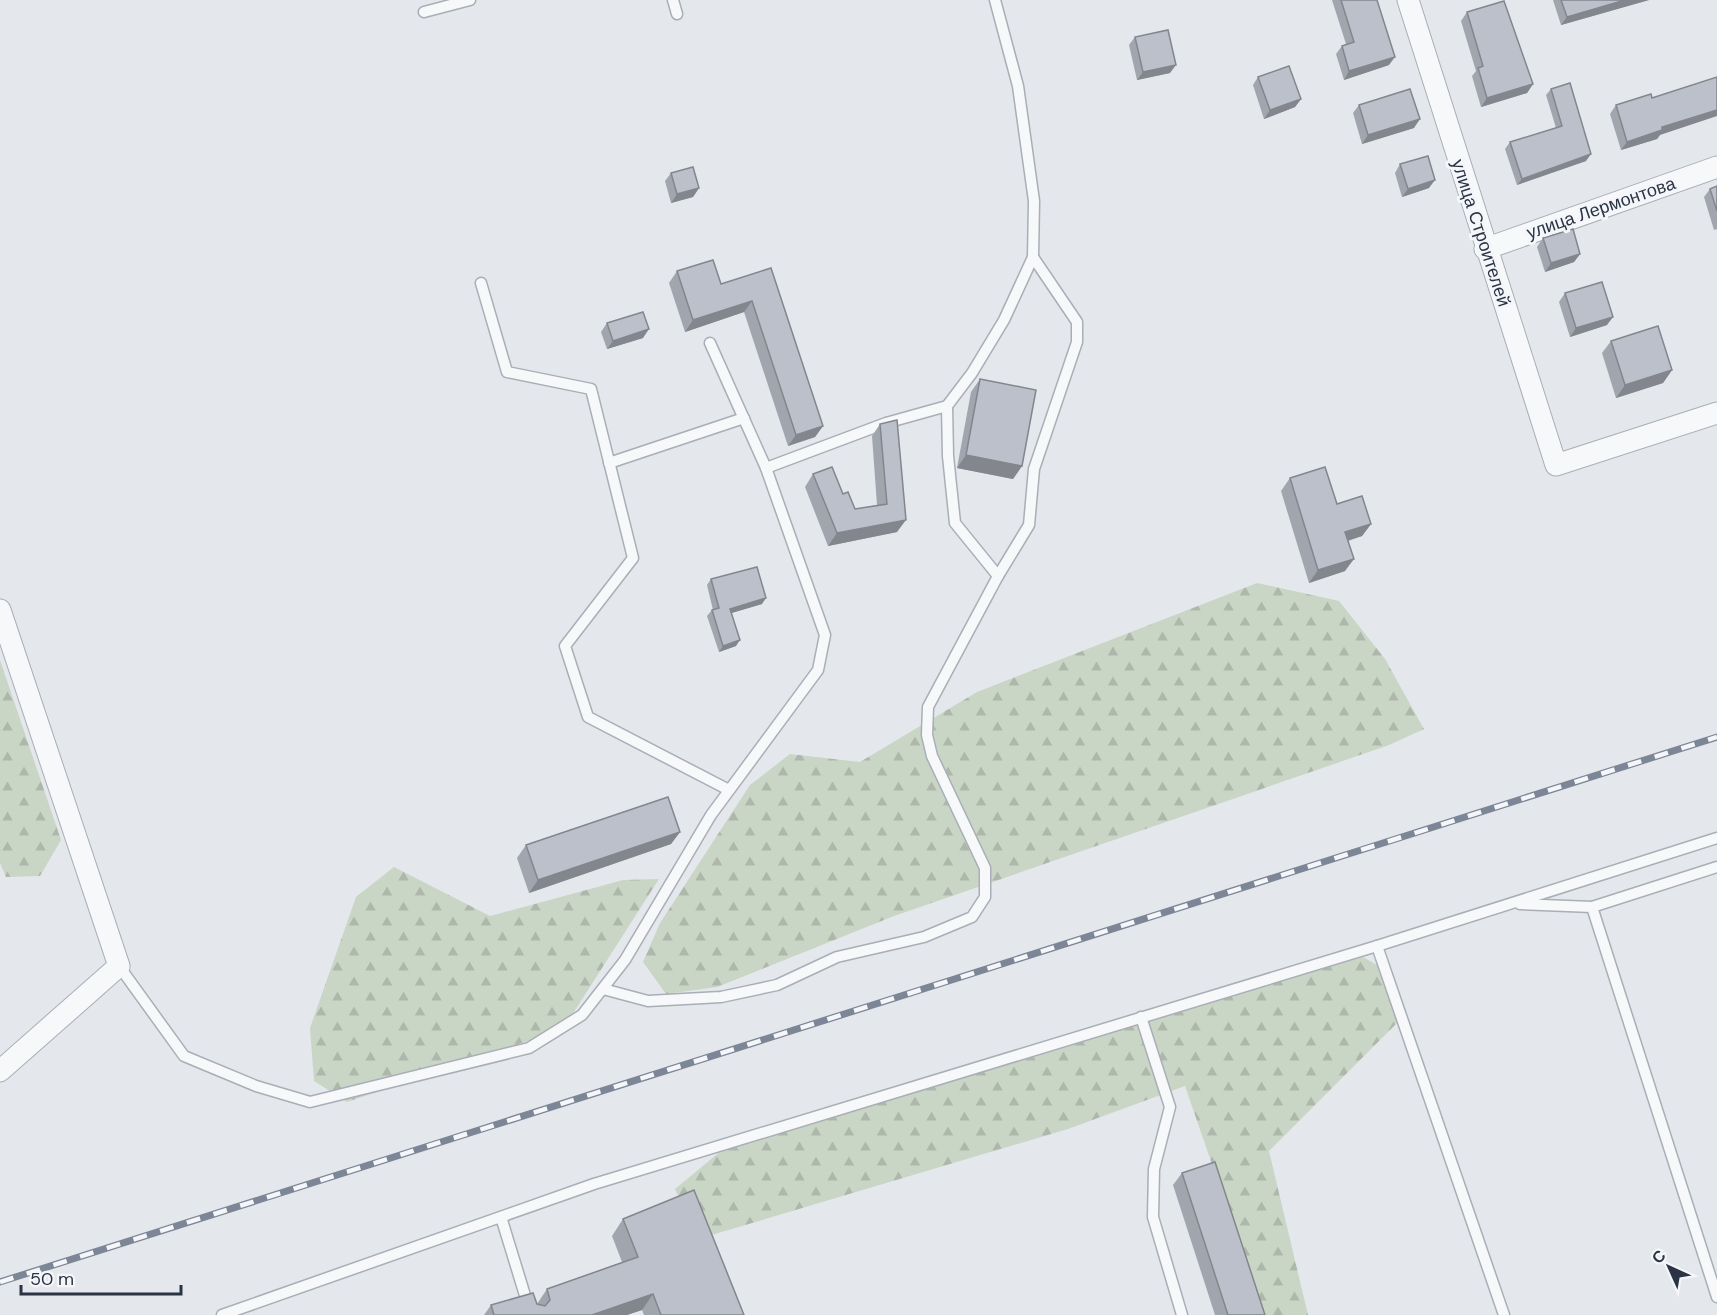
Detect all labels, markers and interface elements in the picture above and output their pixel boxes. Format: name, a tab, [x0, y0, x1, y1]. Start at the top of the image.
street label: улица Строителей	[1446, 156, 1516, 310]
street label: улица Лермонтова	[1523, 171, 1680, 245]
north arrow	[1639, 1237, 1699, 1297]
text: С	[1647, 1245, 1671, 1268]
scale bar	[21, 1258, 182, 1296]
text: 50 m	[30, 1267, 74, 1291]

